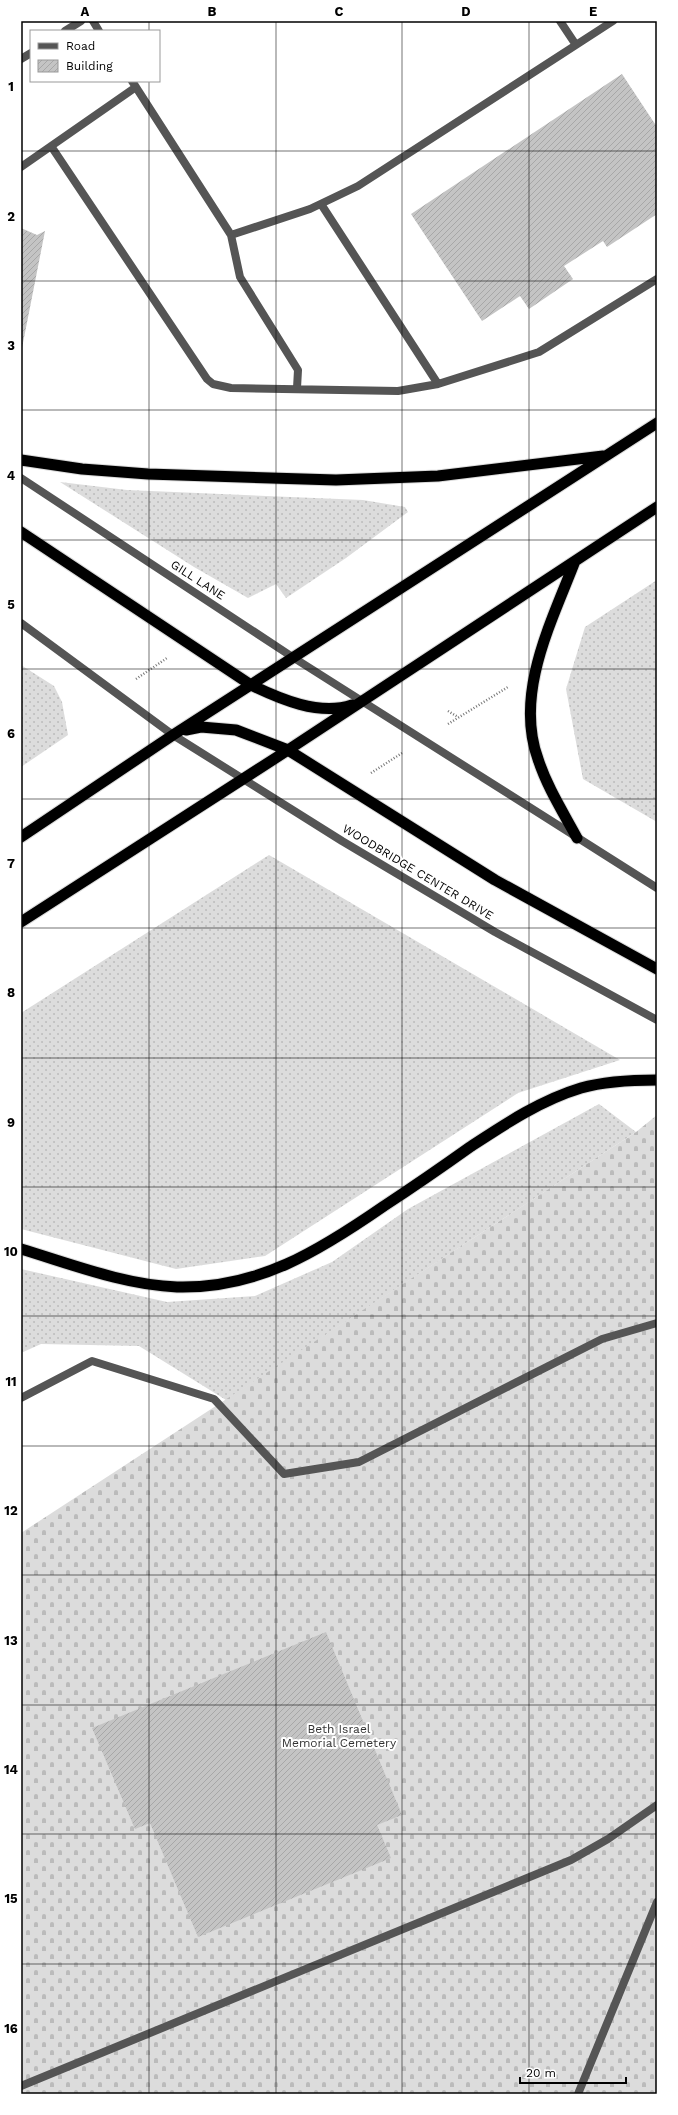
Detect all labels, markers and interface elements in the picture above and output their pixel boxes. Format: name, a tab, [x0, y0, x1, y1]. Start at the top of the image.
text: A	[81, 4, 90, 19]
text: B	[208, 4, 217, 19]
text: C	[335, 4, 344, 19]
text: D	[461, 4, 471, 19]
text: E	[589, 4, 597, 19]
legend	[30, 30, 160, 82]
text: Road	[66, 39, 95, 53]
text: Building	[66, 59, 113, 73]
text: 1	[8, 79, 14, 94]
text: 2	[7, 209, 15, 224]
text: 3	[7, 338, 15, 353]
text: 4	[7, 468, 16, 483]
street label: GILL LANE	[168, 557, 228, 603]
text: 5	[7, 597, 15, 612]
text: 6	[7, 726, 15, 741]
street label: WOODBRIDGE CENTER DRIVE	[340, 821, 496, 923]
text: 7	[7, 856, 15, 871]
text: 8	[7, 985, 15, 1000]
text: 9	[7, 1115, 15, 1130]
text: 10	[4, 1244, 18, 1259]
text: 11	[5, 1374, 17, 1389]
text: 12	[4, 1503, 18, 1518]
text: 13	[4, 1633, 18, 1648]
park label: Beth Israel Memorial Cemetery	[282, 1722, 397, 1750]
text: 14	[4, 1762, 19, 1777]
text: 15	[4, 1891, 18, 1906]
text: 16	[4, 2021, 18, 2036]
scale bar	[520, 2059, 626, 2085]
text: 20 m	[526, 2066, 556, 2080]

